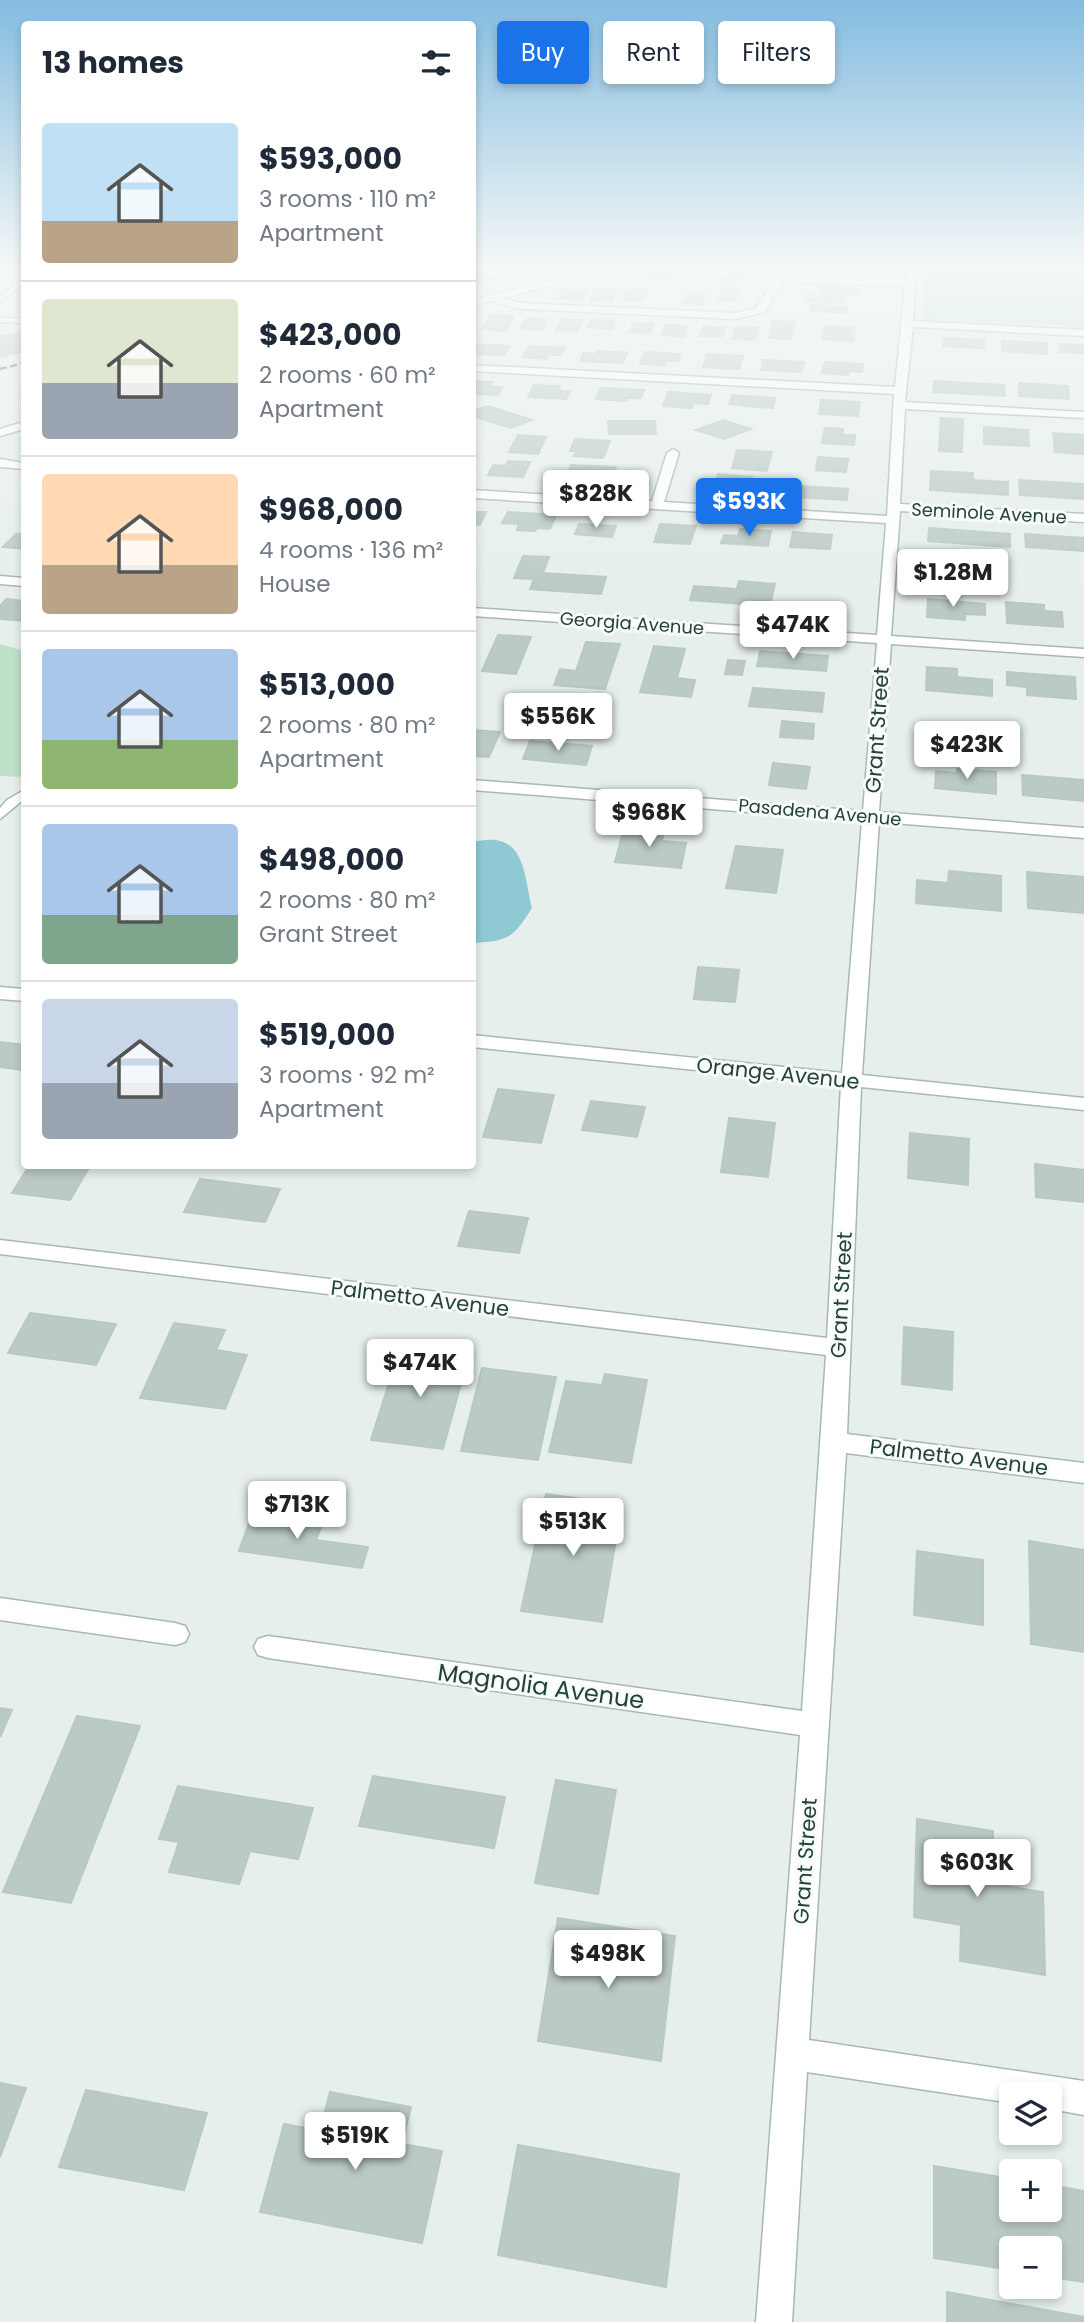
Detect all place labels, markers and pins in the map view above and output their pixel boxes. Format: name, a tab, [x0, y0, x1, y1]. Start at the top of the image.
pin: $828K	[547, 470, 645, 530]
pin: $593K	[700, 478, 798, 538]
pin: $1.28M	[896, 550, 1010, 609]
pin: $474K	[744, 602, 842, 661]
pin: $556K	[509, 694, 607, 753]
pin: $423K	[918, 722, 1016, 781]
pin: $968K	[600, 790, 698, 849]
pin: $474K	[371, 1340, 469, 1399]
pin: $713K	[248, 1482, 346, 1541]
pin: $513K	[524, 1498, 622, 1558]
pin: $603K	[928, 1840, 1026, 1899]
pin: $498K	[559, 1930, 657, 1990]
pin: $519K	[306, 2112, 404, 2172]

